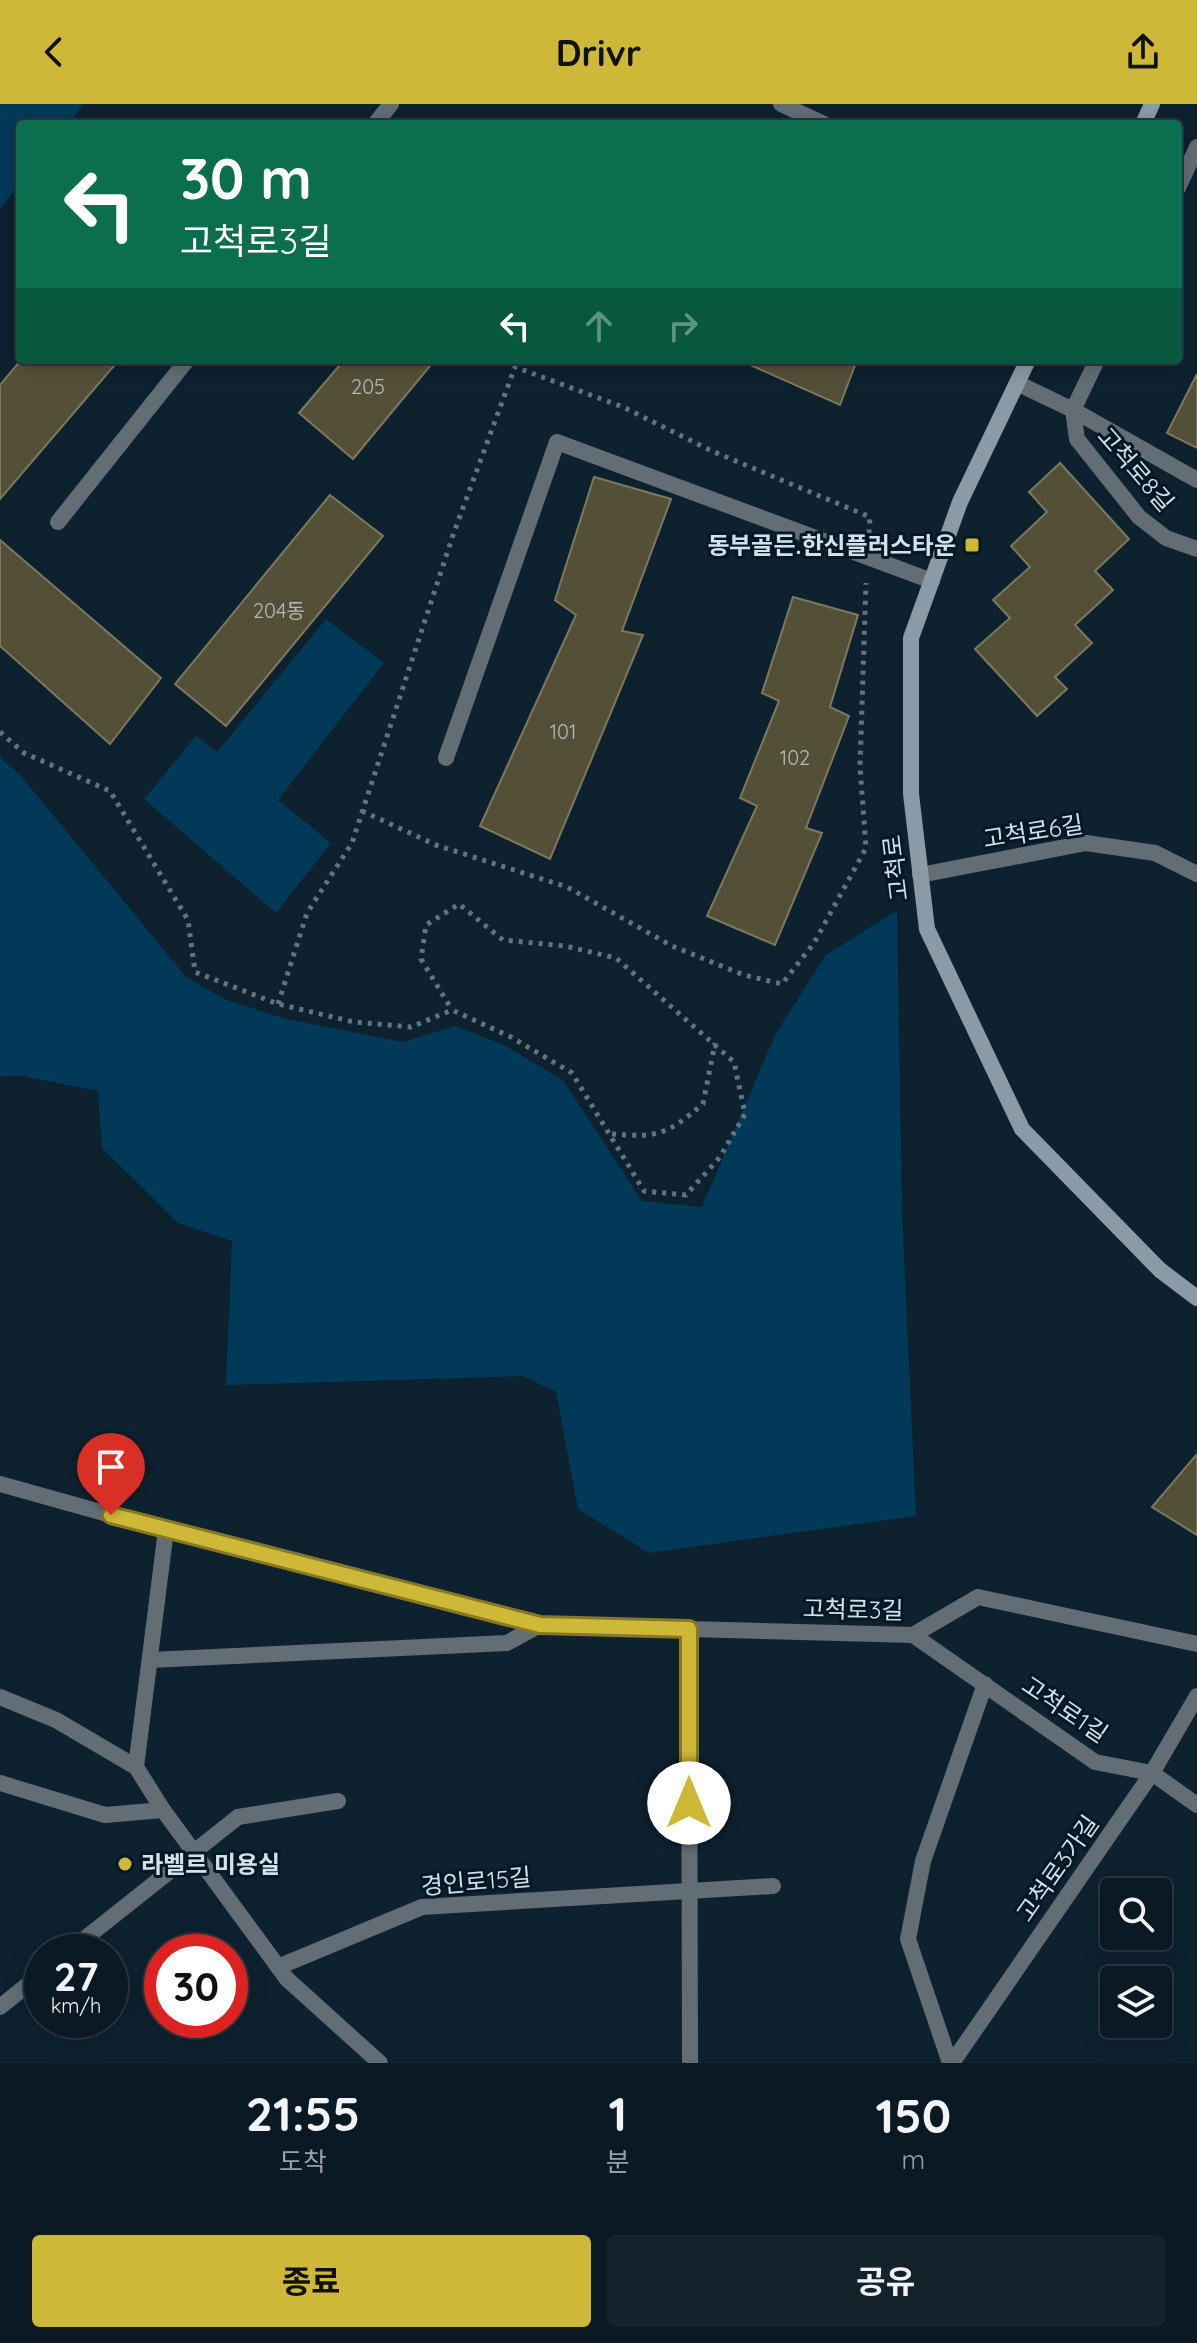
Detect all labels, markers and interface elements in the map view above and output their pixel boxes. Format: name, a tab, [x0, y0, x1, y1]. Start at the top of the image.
icon: back	[32, 30, 76, 74]
text: Drivr	[556, 30, 641, 75]
icon: share	[1121, 30, 1165, 74]
text: 30 m	[180, 143, 312, 213]
icon: left	[48, 152, 152, 256]
text: 고척로3길	[180, 218, 331, 263]
icon: left	[493, 304, 537, 348]
icon: ahead	[577, 304, 621, 348]
icon: right	[661, 304, 705, 348]
house number: 205	[351, 374, 385, 399]
street label: 고척로8길	[1091, 421, 1181, 517]
place label: 동부골든.한신플러스타운	[707, 530, 956, 560]
marker: 동부골든.한신플러스타운	[963, 536, 981, 554]
house number: 204동	[253, 598, 305, 623]
house number: 101	[550, 719, 576, 744]
house number: 102	[780, 745, 810, 770]
street label: 고척로6길	[981, 808, 1085, 854]
street label: 고척로	[876, 833, 914, 903]
pin	[77, 1433, 145, 1515]
icon: arrive	[89, 1445, 133, 1489]
street label: 고척로3길	[802, 1593, 904, 1625]
street label: 고척로1길	[1016, 1669, 1114, 1749]
position arrow	[647, 1761, 731, 1845]
street label: 고척로3가길	[1009, 1809, 1105, 1927]
place label: 라벨르 미용실	[141, 1849, 280, 1879]
marker: 라벨르 미용실	[116, 1855, 134, 1873]
street label: 경인로15길	[420, 1861, 532, 1901]
map controls	[1100, 1878, 1172, 2038]
button: search	[1100, 1878, 1172, 1950]
speed limit sign: 30	[144, 1934, 248, 2038]
text: 27	[54, 1951, 98, 2001]
button: layers	[1100, 1966, 1172, 2038]
text: km/h	[51, 1993, 101, 2018]
text: 21:55	[246, 2083, 360, 2143]
text: 1	[608, 2083, 627, 2143]
text: 150	[875, 2085, 951, 2145]
text: m	[902, 2143, 925, 2176]
text: 도착	[279, 2145, 327, 2178]
text: 분	[606, 2145, 630, 2178]
button: 종료	[32, 2235, 591, 2327]
button: 공유	[607, 2235, 1165, 2327]

